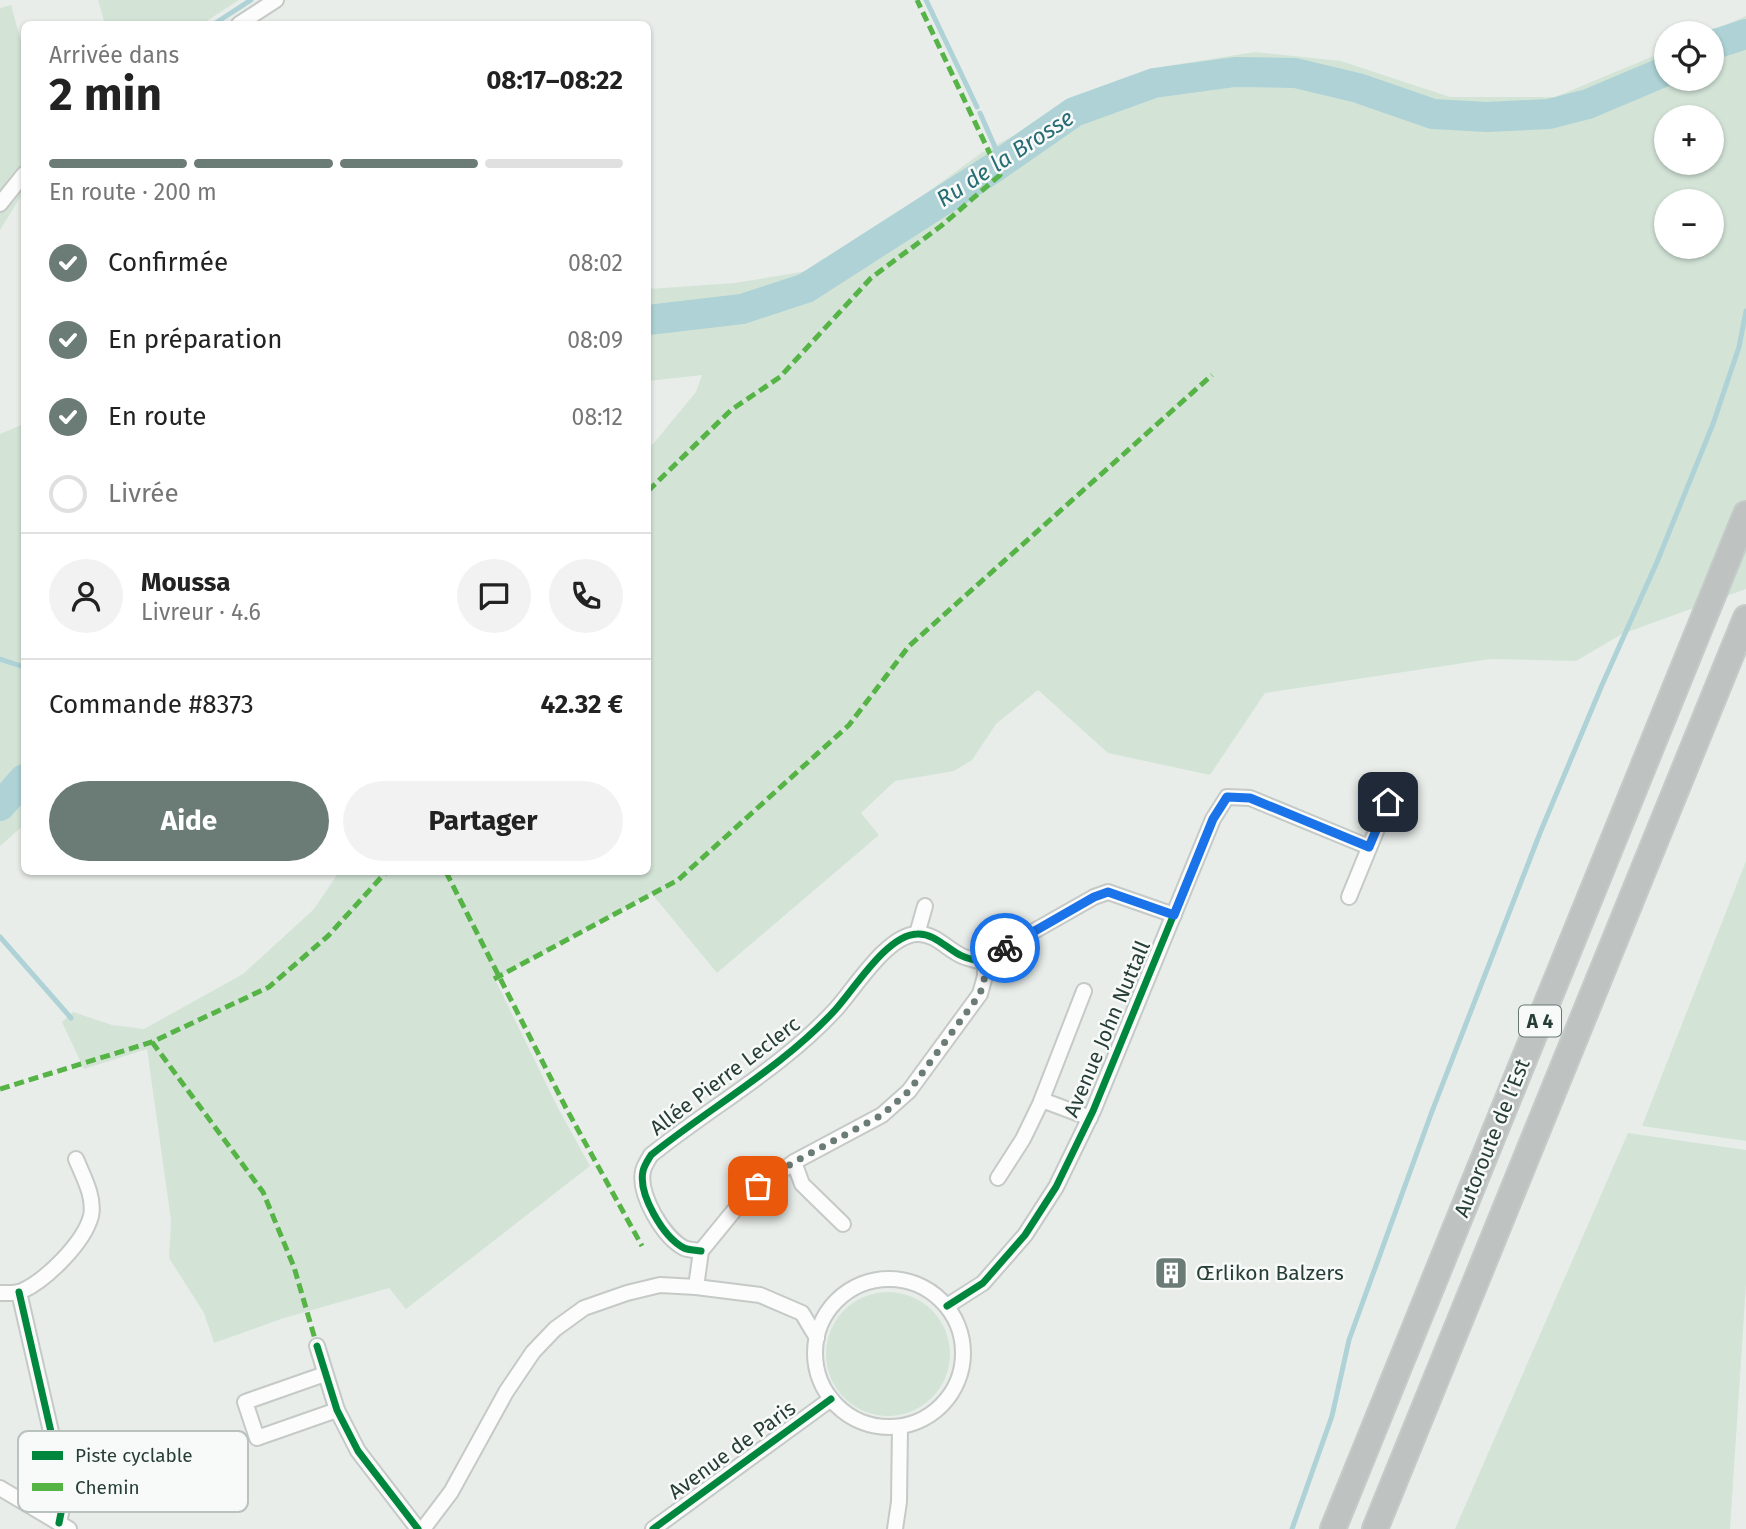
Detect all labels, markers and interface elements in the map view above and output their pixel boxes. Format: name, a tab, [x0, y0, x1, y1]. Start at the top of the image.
map controls	[1654, 21, 1724, 259]
button: locate	[1654, 21, 1724, 91]
text: Arrivée dans	[49, 41, 179, 69]
text: 08:17–08:22	[486, 65, 623, 96]
text: 2 min	[49, 67, 162, 122]
water label: Ru de la Brosse	[931, 103, 1079, 213]
button: +	[1654, 105, 1724, 175]
text: En route · 200 m	[49, 178, 217, 206]
button: −	[1654, 189, 1724, 259]
icon: check	[49, 244, 87, 282]
text: Confirmée	[108, 247, 228, 278]
text: 08:02	[568, 249, 623, 277]
icon: check	[49, 321, 87, 359]
text: En préparation	[108, 324, 282, 355]
text: 08:09	[567, 326, 623, 354]
icon: check	[49, 398, 87, 436]
text: En route	[108, 401, 207, 432]
text: 08:12	[572, 403, 623, 431]
text: Livrée	[108, 478, 179, 509]
button: person	[49, 559, 123, 633]
button: chat	[457, 559, 531, 633]
button: phone	[549, 559, 623, 633]
text: Moussa	[141, 567, 230, 598]
text: Livreur · 4.6	[141, 598, 261, 626]
text: Commande #8373	[49, 689, 254, 720]
text: 42.32 €	[541, 689, 623, 720]
pin	[1358, 772, 1418, 832]
button: Aide	[49, 781, 329, 861]
button: Partager	[343, 781, 623, 861]
icon: home	[1369, 783, 1407, 821]
courier	[970, 913, 1040, 983]
icon: bike	[986, 929, 1024, 967]
street label: Avenue John Nuttall	[1058, 937, 1156, 1121]
road number: A 4	[1519, 1006, 1561, 1036]
street label: Allée Pierre Leclerc	[645, 1011, 805, 1141]
street label: Autoroute de l’Est	[1448, 1055, 1536, 1221]
pin	[728, 1156, 788, 1216]
icon: bag	[739, 1167, 777, 1205]
building icon: Œrlikon Balzers	[1152, 1254, 1190, 1292]
place label: Œrlikon Balzers	[1196, 1260, 1344, 1286]
street label: Avenue de Paris	[663, 1395, 801, 1505]
legend	[18, 1431, 248, 1512]
text: Piste cyclable	[75, 1444, 193, 1467]
text: Chemin	[75, 1476, 140, 1499]

